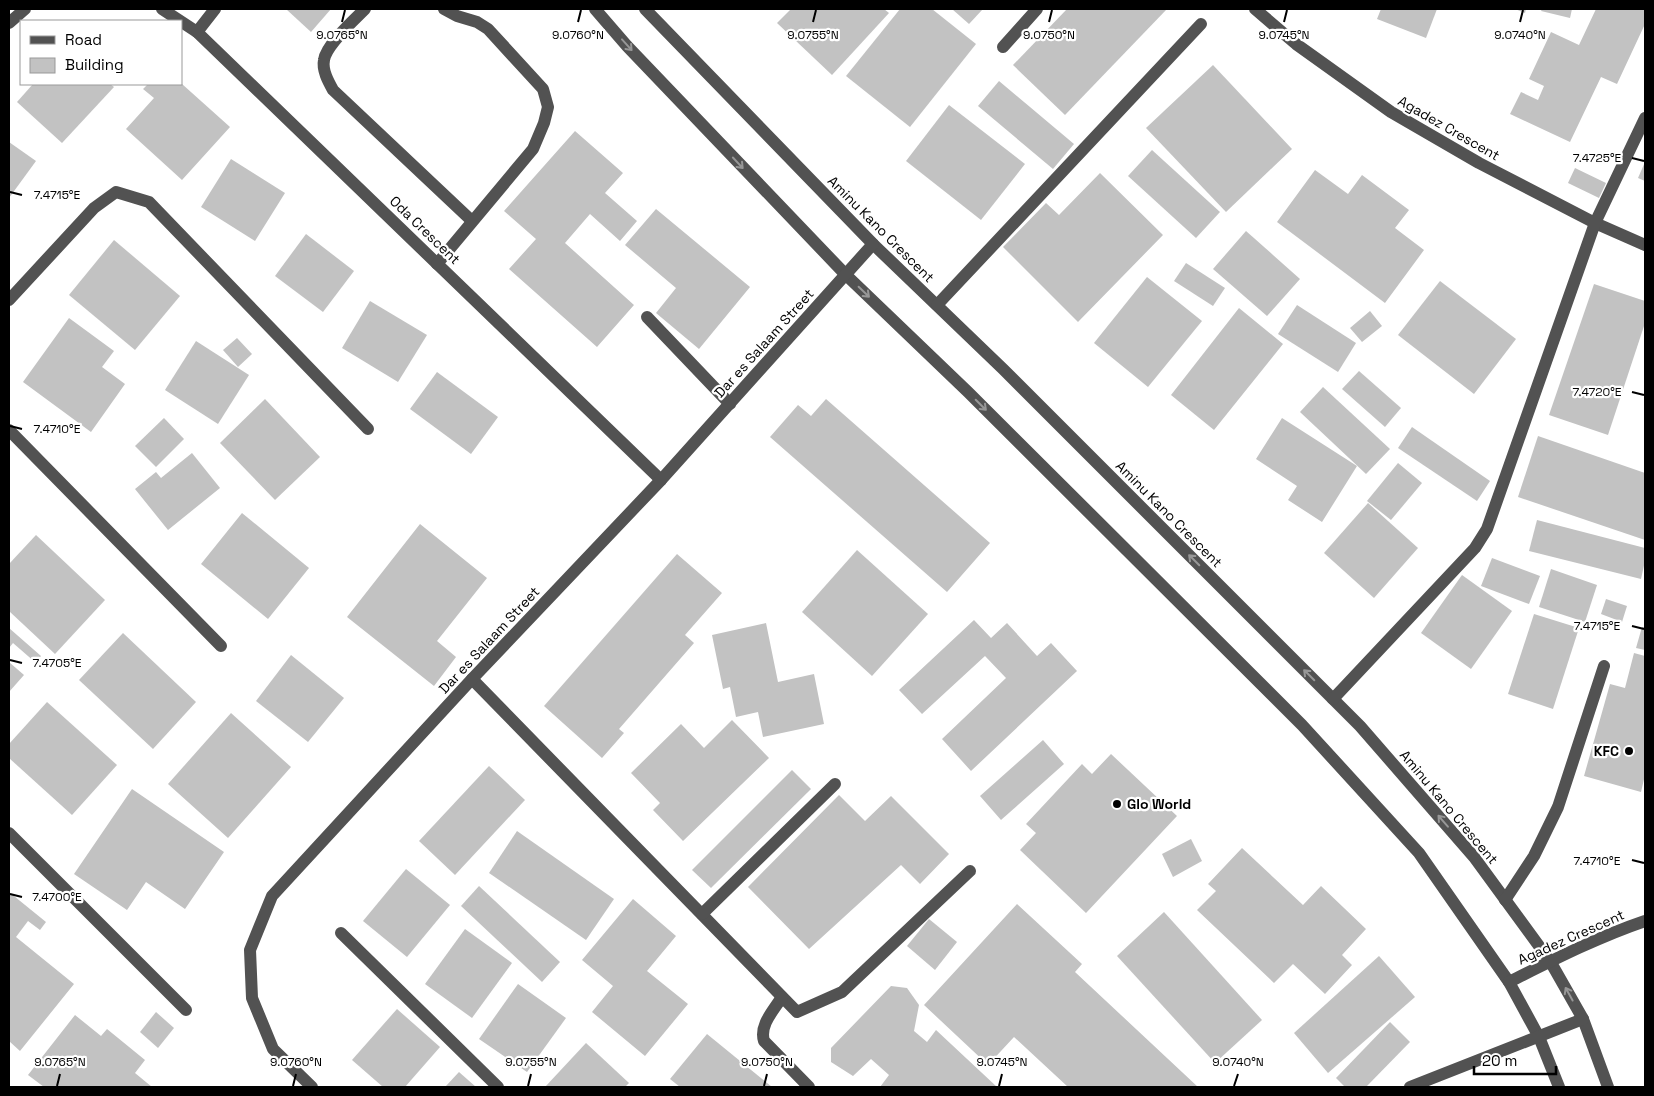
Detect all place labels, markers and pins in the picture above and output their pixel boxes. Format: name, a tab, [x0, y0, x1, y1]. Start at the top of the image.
place label: KFC	[1594, 742, 1619, 760]
marker: KFC	[1623, 745, 1635, 757]
place label: Glo World	[1127, 795, 1191, 813]
marker: Glo World	[1111, 798, 1123, 810]

